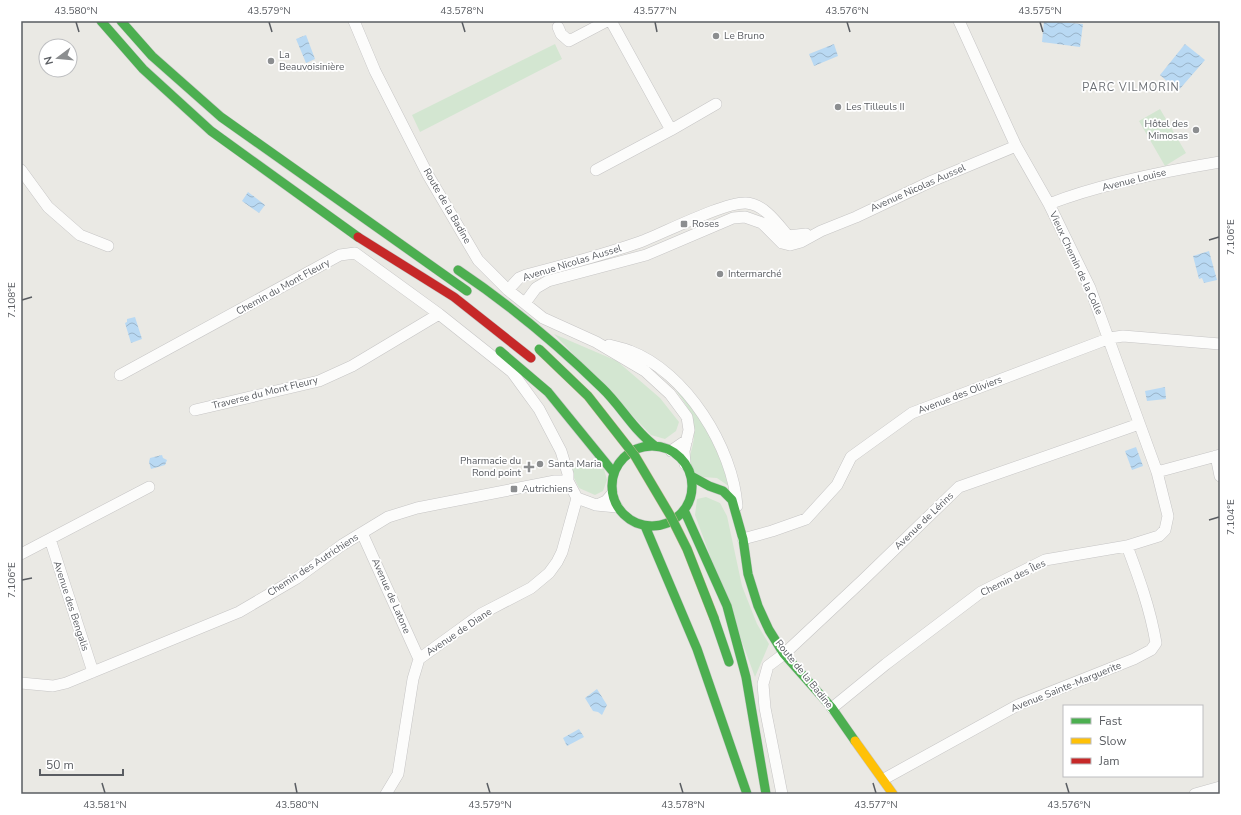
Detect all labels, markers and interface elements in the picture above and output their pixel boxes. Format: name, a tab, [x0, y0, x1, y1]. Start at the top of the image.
text: 43.580°N	[54, 4, 98, 18]
text: 43.579°N	[247, 4, 291, 18]
text: 43.578°N	[440, 4, 484, 18]
text: 43.577°N	[633, 4, 677, 18]
text: 43.576°N	[825, 4, 869, 18]
text: 43.575°N	[1018, 4, 1062, 18]
place label: Le Bruno	[724, 29, 765, 43]
marker: Le Bruno	[711, 31, 721, 41]
north arrow	[38, 38, 78, 78]
place label: La Beauvoisinière	[279, 48, 344, 74]
text: N	[41, 55, 57, 67]
marker: La Beauvoisinière	[266, 56, 276, 66]
district label: PARC VILMORIN	[1082, 80, 1180, 95]
place label: Les Tilleuls II	[846, 100, 905, 114]
marker: Les Tilleuls II	[833, 102, 843, 112]
place label: Hôtel des Mimosas	[1145, 117, 1188, 143]
marker: Hôtel des Mimosas	[1191, 125, 1201, 135]
street label: Avenue Nicolas Aussel	[868, 161, 968, 215]
street label: Avenue Louise	[1100, 165, 1168, 195]
street label: Route de la Badine	[420, 166, 474, 246]
street label: Vieux Chemin de la Colle	[1045, 208, 1106, 317]
place label: Roses	[692, 217, 719, 231]
marker: Roses	[679, 219, 689, 229]
text: 7.106°E	[1224, 219, 1238, 255]
street label: Avenue Nicolas Aussel	[521, 241, 623, 285]
street label: Chemin du Mont Fleury	[234, 255, 333, 319]
place label: Intermarché	[728, 267, 782, 281]
marker: Intermarché	[715, 269, 725, 279]
text: 7.108°E	[5, 282, 19, 318]
street label: Avenue des Oliviers	[916, 372, 1004, 418]
street label: Traverse du Mont Fleury	[210, 373, 320, 413]
place label: Pharmacie du Rond point	[460, 454, 521, 480]
place label: Santa Maria	[548, 457, 602, 471]
marker: Santa Maria	[535, 459, 545, 469]
marker: Pharmacie du Rond point	[524, 462, 534, 472]
place label: Autrichiens	[522, 482, 573, 496]
marker: Autrichiens	[509, 484, 519, 494]
street label: Avenue de Lérins	[891, 489, 957, 553]
text: 7.104°E	[1224, 499, 1238, 535]
street label: Chemin des Autrichiens	[265, 530, 361, 600]
street label: Avenue de Latone	[368, 556, 414, 636]
street label: Chemin des Îles	[978, 556, 1048, 600]
street label: Avenue des Bengalis	[50, 559, 92, 653]
text: 7.106°E	[5, 562, 19, 598]
street label: Avenue de Diane	[423, 605, 495, 659]
street label: Route de la Badine	[772, 637, 836, 711]
street label: Avenue Sainte-Marguerite	[1009, 658, 1123, 716]
legend	[1063, 705, 1203, 777]
text: Fast	[1099, 713, 1122, 729]
text: Slow	[1099, 733, 1127, 749]
scale bar	[40, 751, 123, 777]
text: Jam	[1098, 753, 1120, 769]
text: 50 m	[46, 757, 74, 773]
text: 43.581°N	[83, 798, 127, 812]
text: 43.580°N	[275, 798, 319, 812]
text: 43.579°N	[468, 798, 512, 812]
text: 43.578°N	[661, 798, 705, 812]
text: 43.577°N	[854, 798, 898, 812]
text: 43.576°N	[1047, 798, 1091, 812]

